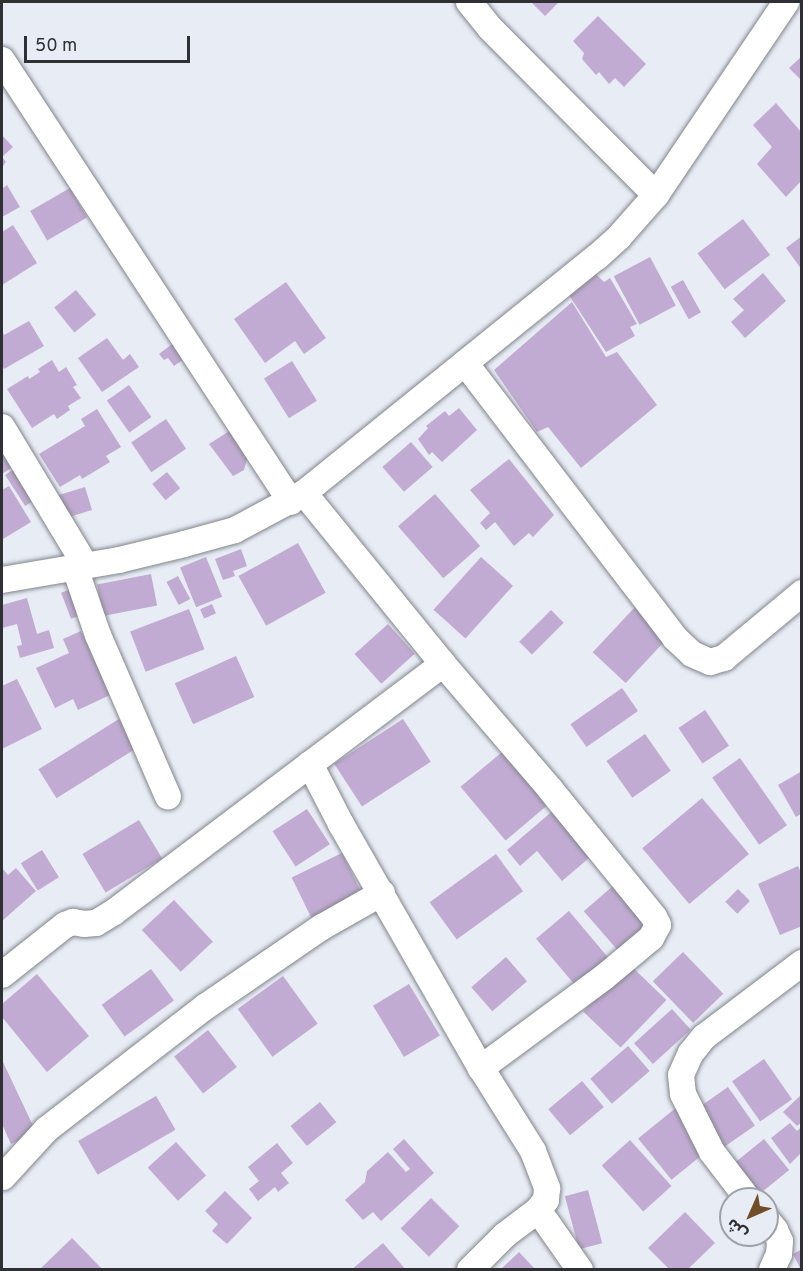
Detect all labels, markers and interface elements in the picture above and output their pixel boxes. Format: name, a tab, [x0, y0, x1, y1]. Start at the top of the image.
scale bar	[27, 24, 194, 62]
text: 50 m	[35, 35, 77, 58]
north arrow	[719, 1187, 779, 1247]
text: ش	[723, 1213, 753, 1243]

